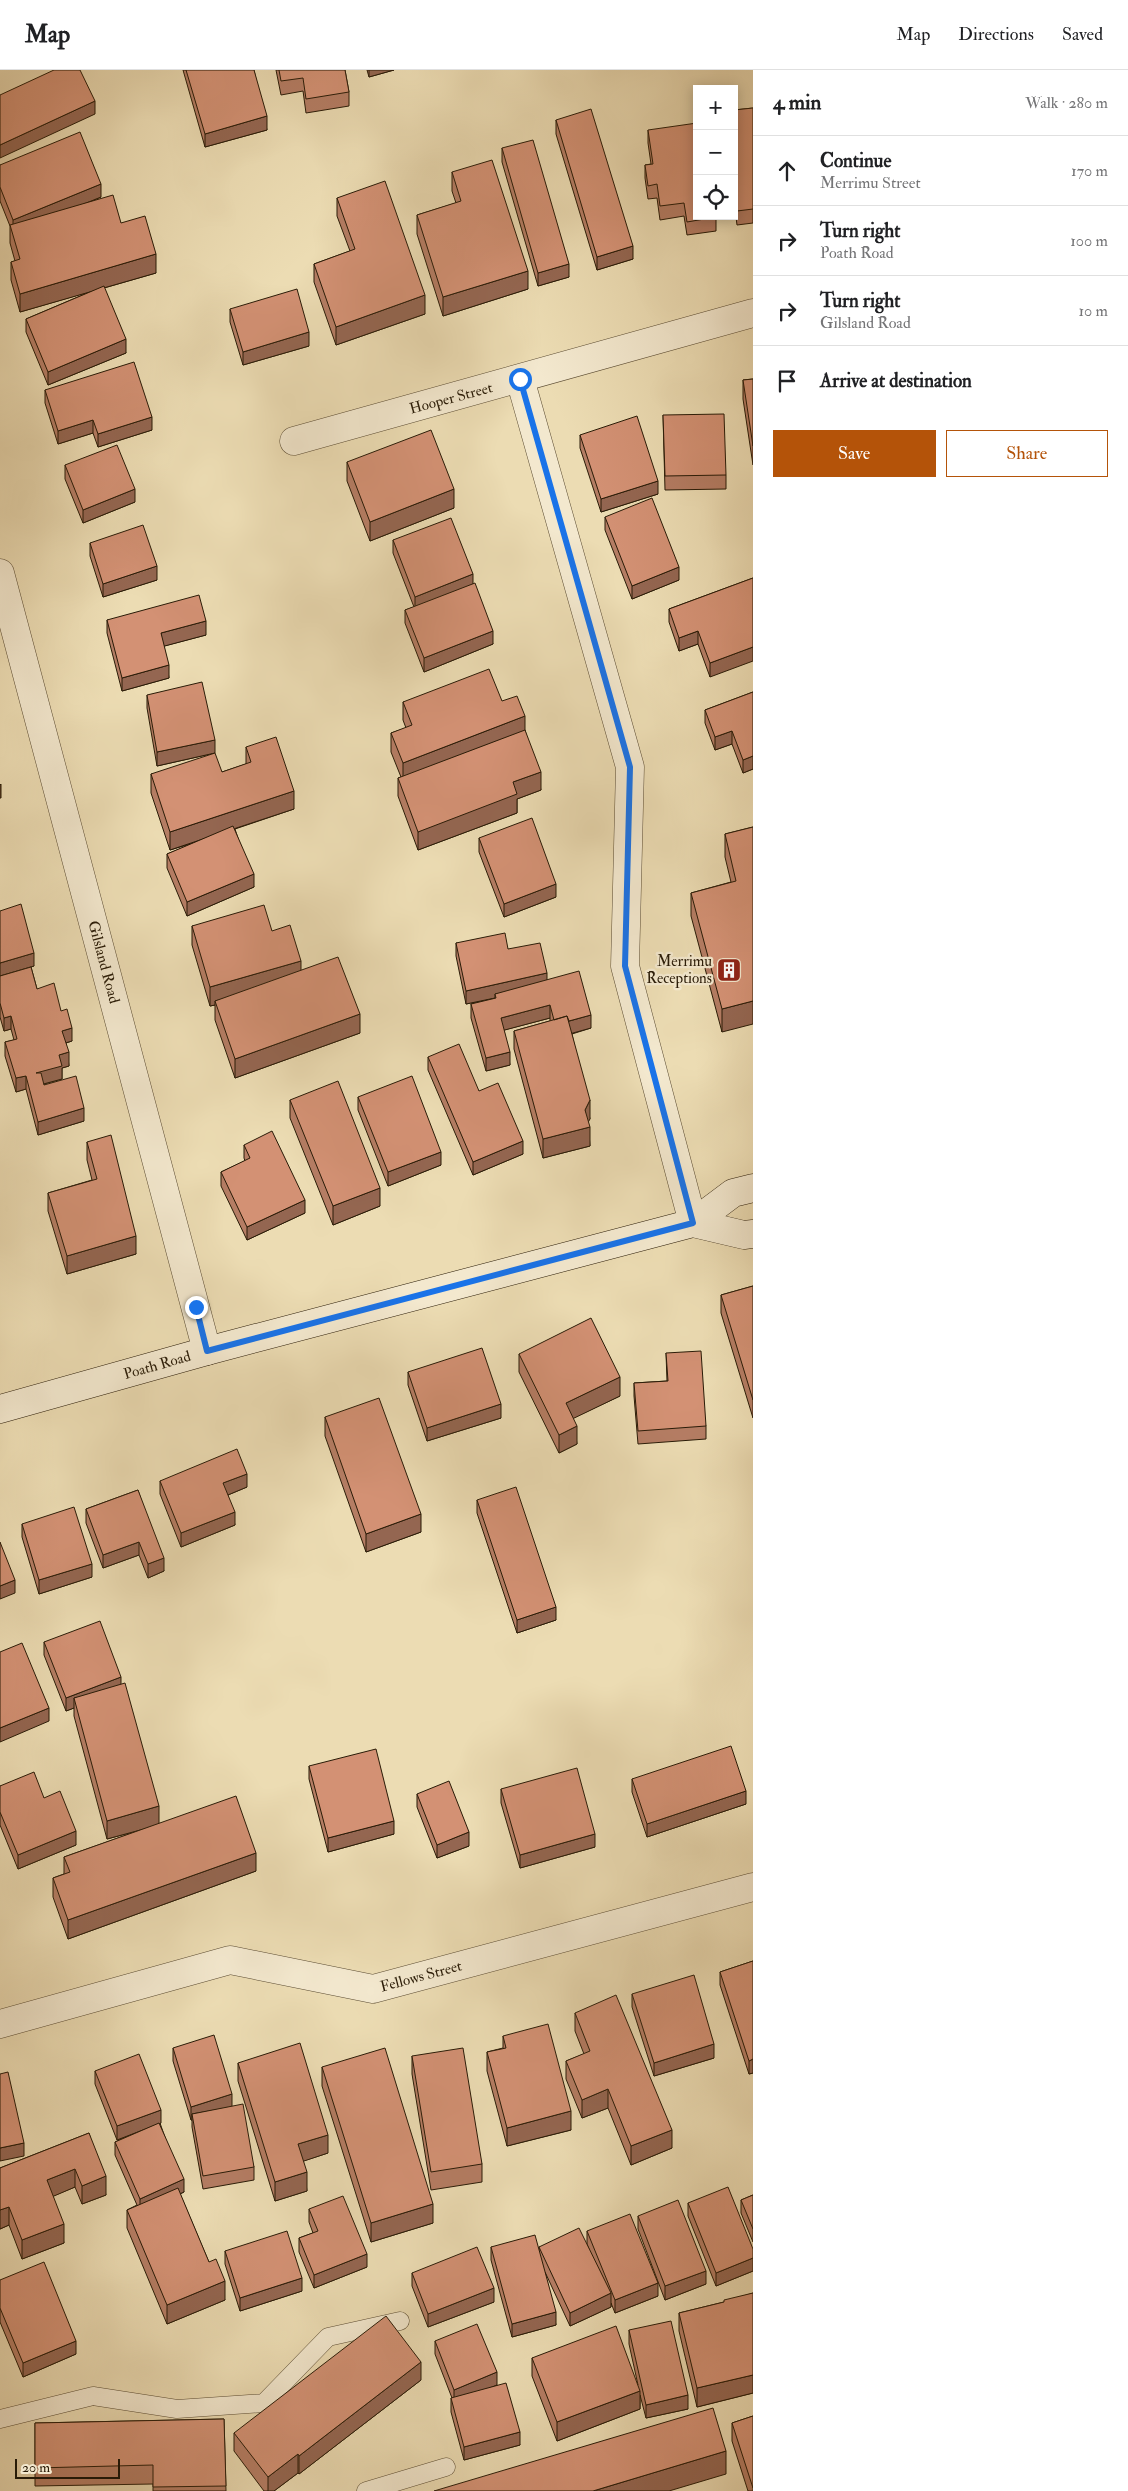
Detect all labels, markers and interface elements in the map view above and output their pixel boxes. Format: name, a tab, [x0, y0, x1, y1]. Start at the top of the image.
text: Map	[25, 19, 70, 50]
text: Map	[897, 23, 930, 46]
text: Directions	[958, 23, 1034, 46]
text: Saved	[1062, 23, 1103, 46]
map controls	[693, 85, 738, 220]
button: +	[693, 85, 738, 130]
text: 4 min	[773, 89, 821, 116]
text: Walk · 280 m	[1025, 93, 1108, 113]
button: −	[693, 130, 738, 175]
text: Continue	[820, 149, 891, 173]
icon: ahead	[773, 157, 801, 185]
text: 170 m	[1071, 161, 1108, 181]
text: Merrimu Street	[820, 173, 921, 193]
button: locate	[693, 175, 738, 220]
text: Turn right	[820, 219, 900, 243]
icon: right	[773, 227, 801, 255]
text: 100 m	[1070, 231, 1108, 251]
text: Poath Road	[820, 243, 894, 263]
text: Turn right	[820, 289, 900, 313]
icon: right	[773, 297, 801, 325]
text: 10 m	[1078, 301, 1108, 321]
text: Gilsland Road	[820, 313, 911, 333]
icon: arrive	[773, 367, 801, 395]
route start	[509, 368, 532, 391]
text: Arrive at destination	[820, 369, 972, 393]
street label: Hooper Street	[407, 378, 495, 420]
button: Save	[773, 430, 936, 477]
button: Share	[946, 430, 1108, 477]
street label: Gilsland Road	[83, 919, 124, 1006]
place label: Merrimu Receptions	[646, 952, 712, 989]
building icon: Merrimu Receptions	[716, 957, 742, 983]
route end	[185, 1296, 208, 1319]
street label: Poath Road	[121, 1347, 194, 1384]
street label: Fellows Street	[378, 1956, 464, 1997]
scale bar	[15, 2456, 120, 2479]
text: 20 m	[22, 2459, 50, 2476]

